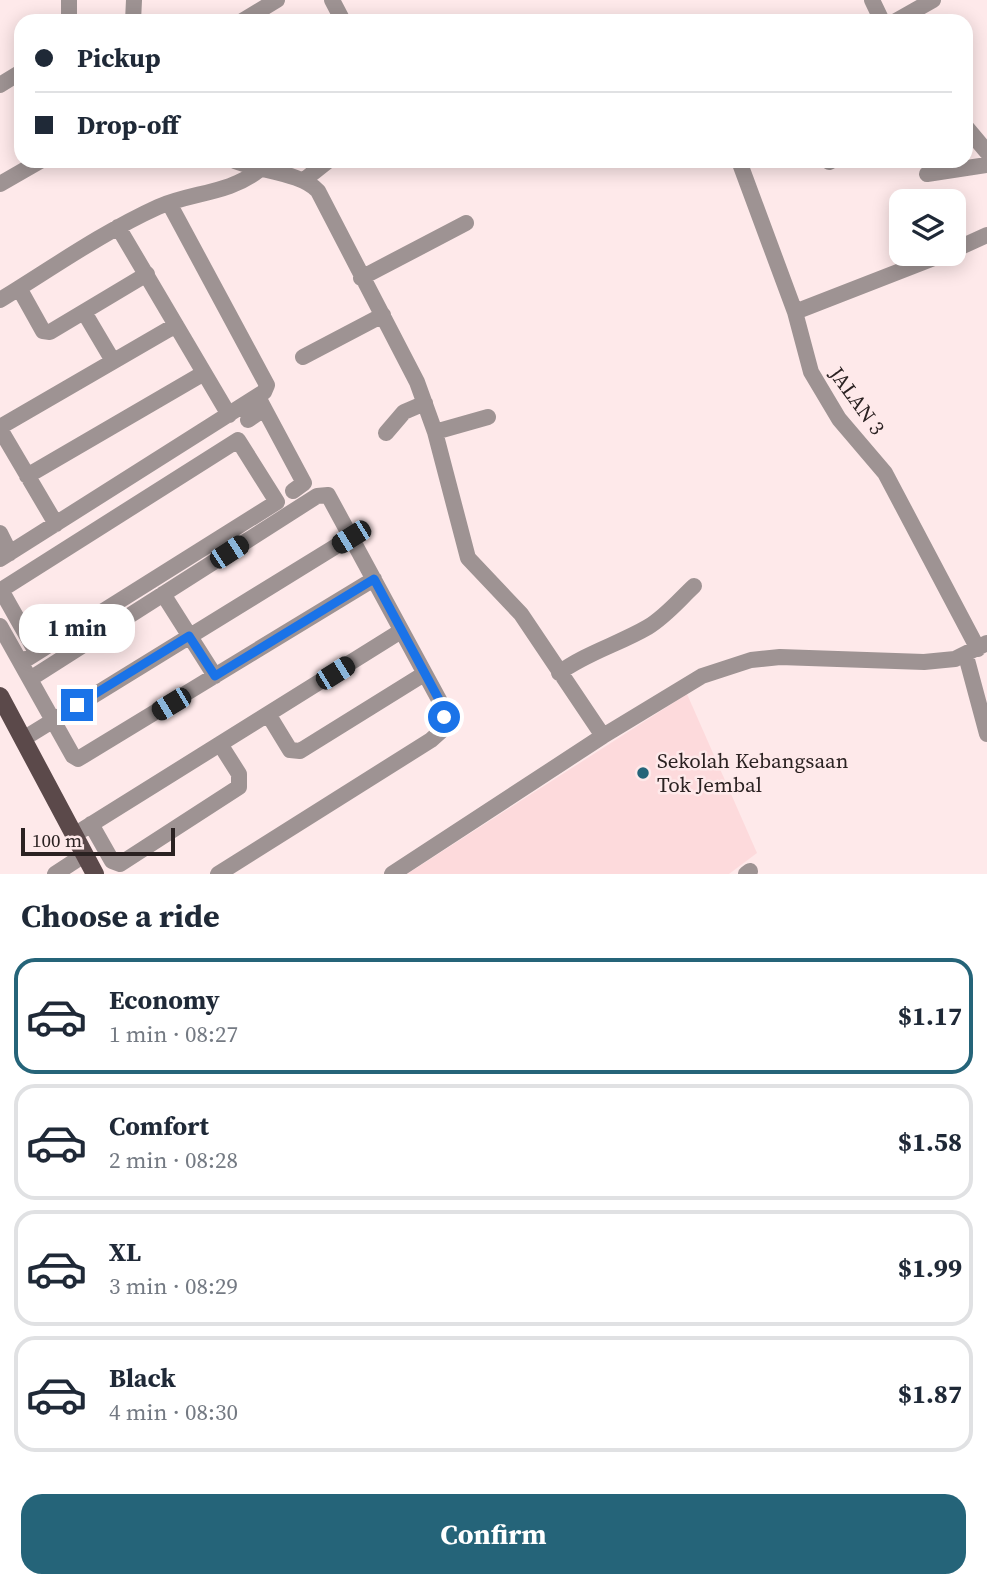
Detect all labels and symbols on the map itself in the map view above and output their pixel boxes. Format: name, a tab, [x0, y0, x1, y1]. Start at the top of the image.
street label: JALAN 3	[822, 360, 892, 441]
car	[328, 517, 375, 557]
car	[206, 532, 253, 572]
callout: 1 min	[19, 604, 135, 652]
car	[312, 653, 359, 693]
car	[148, 684, 195, 724]
route end	[61, 689, 93, 721]
route start	[428, 701, 460, 733]
place label: Sekolah Kebangsaan Tok Jembal	[657, 746, 849, 799]
marker: Sekolah Kebangsaan Tok Jembal	[635, 765, 651, 781]
scale bar	[21, 825, 175, 857]

